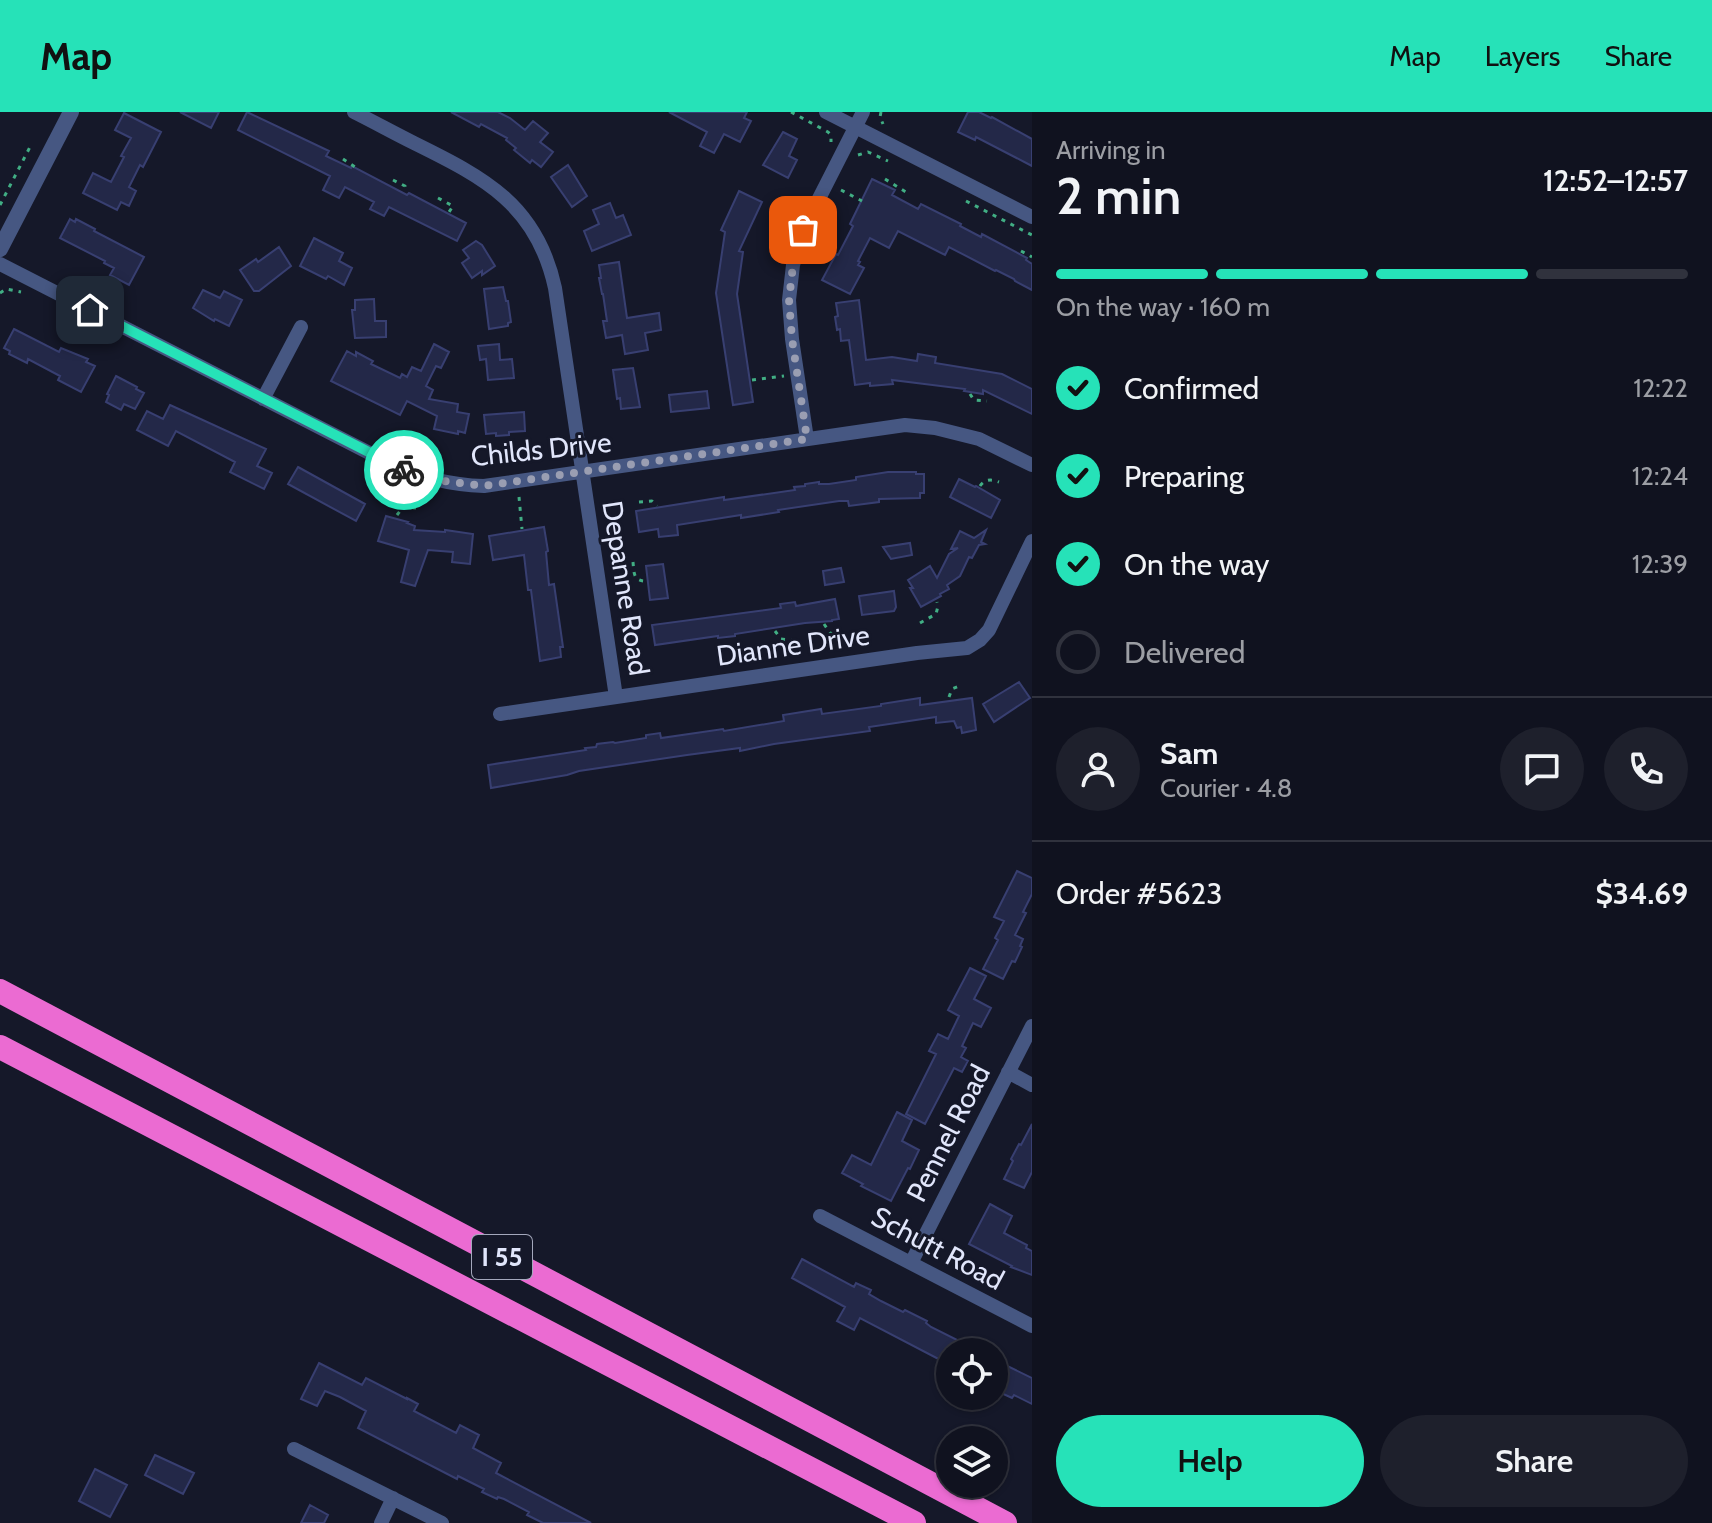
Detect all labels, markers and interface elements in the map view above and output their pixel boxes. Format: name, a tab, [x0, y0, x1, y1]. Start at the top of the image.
text: Map	[40, 33, 112, 80]
text: Map	[1389, 39, 1441, 73]
text: Layers	[1485, 39, 1560, 73]
text: Share	[1604, 39, 1672, 73]
text: Arriving in	[1056, 134, 1166, 166]
text: 12:52–12:57	[1543, 162, 1688, 199]
text: 2 min	[1056, 164, 1181, 227]
pin	[769, 196, 837, 264]
icon: bag	[781, 208, 825, 252]
pin	[56, 276, 124, 344]
icon: home	[68, 288, 112, 332]
text: On the way · 160 m	[1056, 291, 1270, 323]
icon: check	[1056, 366, 1100, 410]
text: Confirmed	[1124, 370, 1259, 407]
text: 12:22	[1633, 372, 1688, 404]
street label: Childs Drive	[469, 425, 613, 473]
courier	[364, 430, 444, 510]
icon: bike	[382, 448, 426, 492]
icon: check	[1056, 454, 1100, 498]
text: Preparing	[1124, 458, 1244, 495]
text: 12:24	[1632, 460, 1688, 492]
street label: Depanne Road	[595, 498, 657, 678]
icon: check	[1056, 542, 1100, 586]
text: On the way	[1124, 546, 1269, 583]
text: 12:39	[1632, 548, 1688, 580]
street label: Dianne Drive	[714, 617, 872, 673]
text: Delivered	[1124, 634, 1245, 671]
button: person	[1056, 727, 1140, 811]
button: chat	[1500, 727, 1584, 811]
button: phone	[1604, 727, 1688, 811]
text: Sam	[1160, 735, 1218, 772]
text: Courier · 4.8	[1160, 772, 1293, 804]
text: Order #5623	[1056, 875, 1223, 912]
text: $34.69	[1595, 875, 1688, 912]
street label: Pennel Road	[899, 1059, 997, 1207]
street label: Schutt Road	[866, 1199, 1010, 1297]
road number: I 55	[472, 1235, 532, 1279]
map controls	[936, 1338, 1008, 1498]
button: locate	[936, 1338, 1008, 1410]
button: Help	[1056, 1415, 1364, 1507]
button: Share	[1380, 1415, 1688, 1507]
button: layers	[936, 1426, 1008, 1498]

